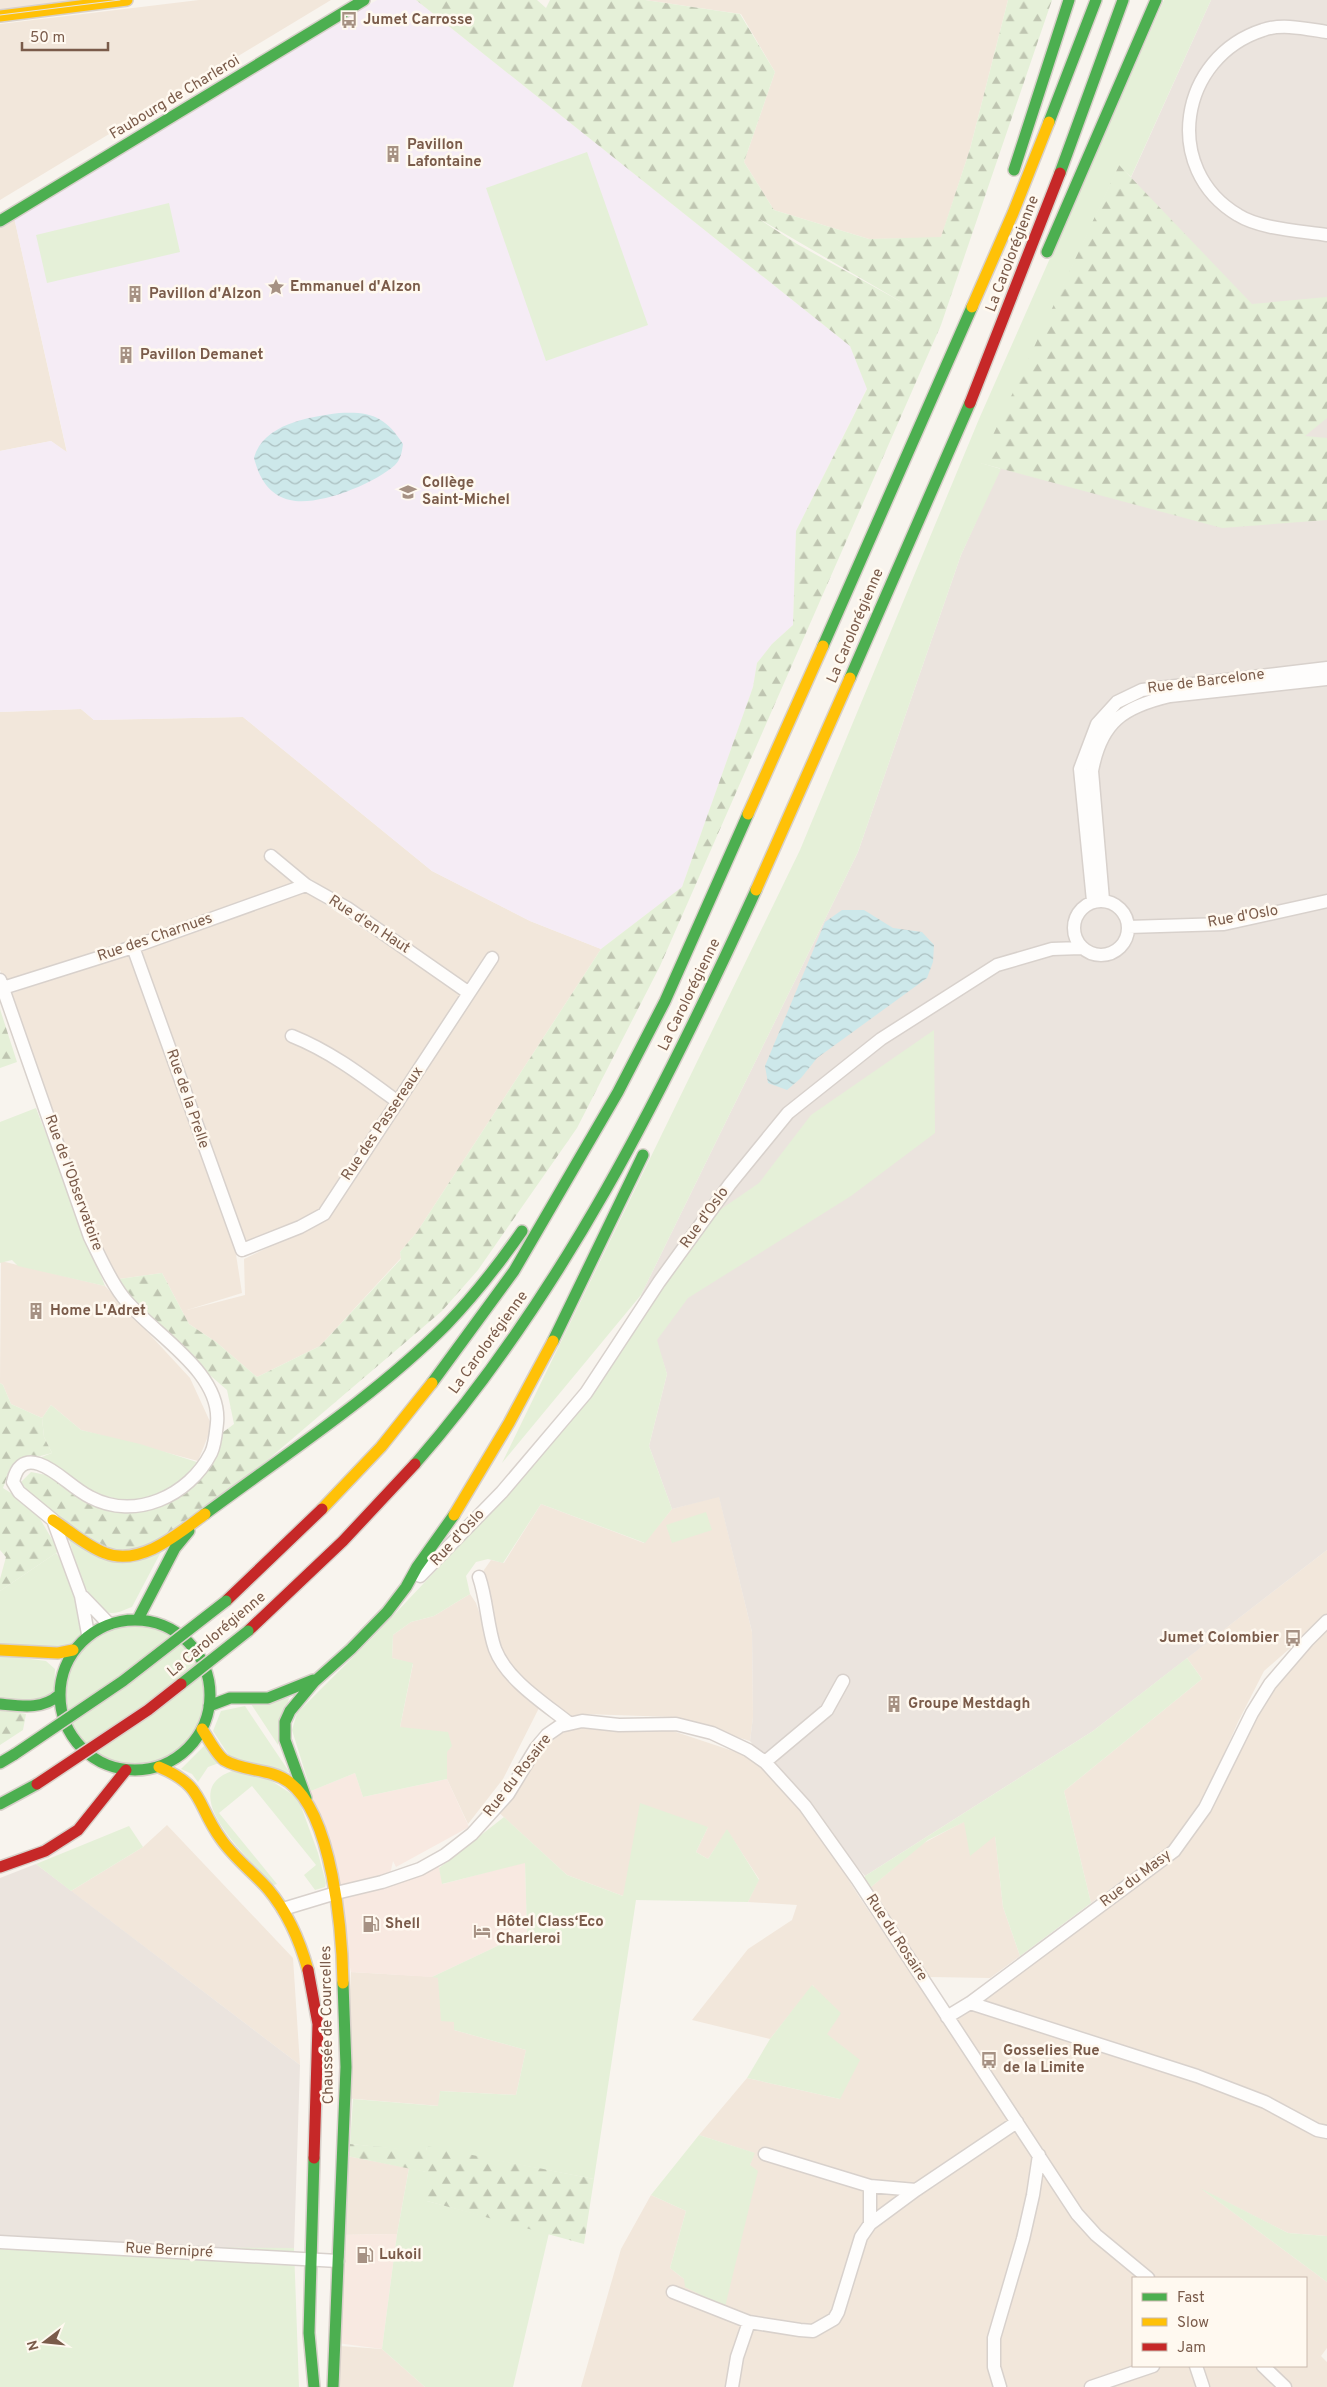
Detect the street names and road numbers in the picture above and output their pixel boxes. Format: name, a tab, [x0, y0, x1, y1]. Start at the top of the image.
street label: Faubourg de Charleroi	[106, 52, 244, 144]
street label: La Carolorégienne	[982, 193, 1044, 315]
street label: La Carolorégienne	[823, 566, 889, 686]
street label: Rue de Barcelone	[1146, 665, 1266, 699]
street label: Rue d'en Haut	[325, 892, 413, 958]
street label: Rue d'Oslo	[1206, 901, 1280, 933]
street label: Rue des Charnues	[95, 909, 215, 967]
street label: La Carolorégienne	[654, 936, 726, 1054]
street label: Rue de la Prelle	[161, 1047, 213, 1151]
street label: Rue des Passereaux	[338, 1063, 428, 1185]
street label: Rue de l'Observatoire	[40, 1112, 106, 1254]
street label: Rue d'Oslo	[676, 1184, 734, 1252]
street label: La Carolorégienne	[445, 1288, 533, 1398]
street label: Rue d'Oslo	[427, 1505, 489, 1571]
street label: La Carolorégienne	[164, 1588, 270, 1682]
street label: Rue du Rosaire	[480, 1731, 556, 1821]
street label: Rue du Masy	[1097, 1846, 1175, 1912]
street label: Rue du Rosaire	[861, 1891, 931, 1985]
street label: Chaussée de Courcelles	[317, 1945, 339, 2105]
street label: Rue Bernipré	[125, 2239, 213, 2263]

